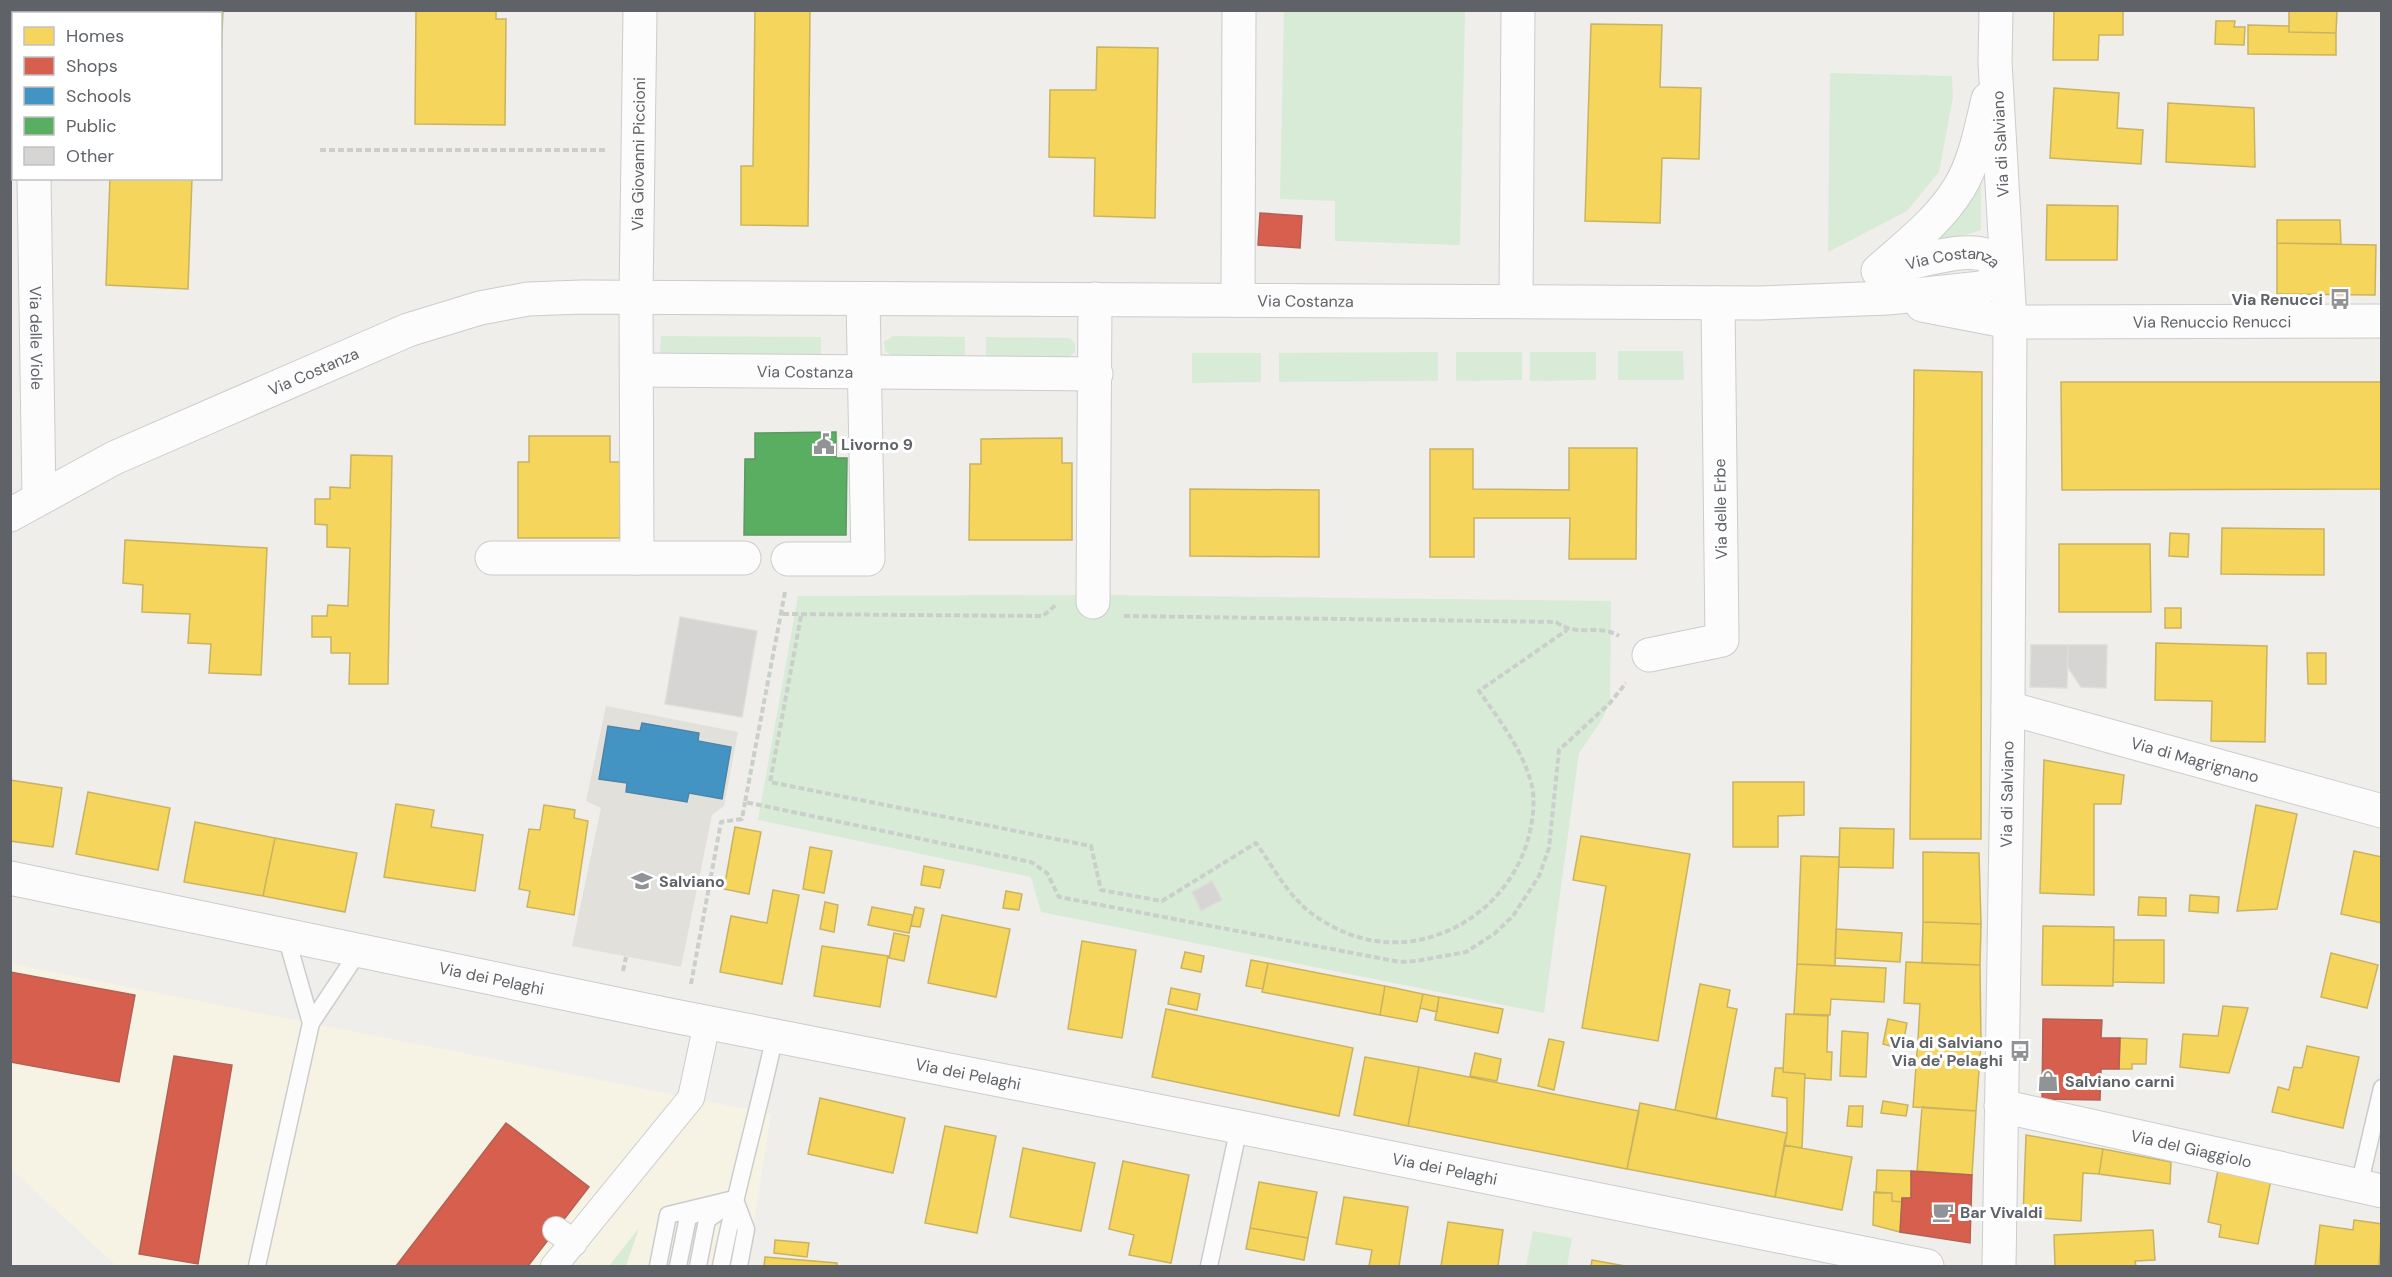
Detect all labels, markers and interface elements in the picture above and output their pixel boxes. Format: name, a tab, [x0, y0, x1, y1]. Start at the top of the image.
legend	[12, 12, 222, 180]
text: Homes	[66, 24, 124, 48]
text: Shops	[66, 54, 118, 78]
street label: Via Giovanni Piccioni	[627, 77, 650, 231]
text: Schools	[66, 84, 131, 108]
street label: Via di Salviano	[1987, 90, 2014, 198]
text: Public	[66, 114, 117, 138]
text: Other	[66, 144, 115, 168]
street label: Via Costanza	[1903, 243, 2005, 275]
street label: Via delle Viole	[25, 286, 47, 390]
bus stop icon: Via Renucci	[2328, 287, 2352, 311]
place label: Via Renucci	[2231, 289, 2323, 310]
street label: Via Costanza	[1257, 290, 1354, 312]
street label: Via Renuccio Renucci	[2133, 311, 2291, 333]
street label: Via Costanza	[265, 343, 362, 401]
street label: Via Costanza	[757, 361, 853, 383]
public building icon: Livorno 9	[812, 432, 836, 456]
place label: Livorno 9	[841, 434, 913, 455]
street label: Via delle Erbe	[1709, 458, 1732, 560]
street label: Via di Magrignano	[2128, 732, 2261, 788]
street label: Via di Salviano	[1996, 740, 2018, 848]
school or university icon: Salviano	[630, 869, 654, 893]
place label: Salviano	[659, 871, 725, 892]
street label: Via dei Pelaghi	[437, 957, 546, 1000]
place label: Via di Salviano Via de' Pelaghi	[1890, 1032, 2003, 1071]
bus stop icon: Via di Salviano Via de' Pelaghi	[2008, 1039, 2032, 1063]
street label: Via dei Pelaghi	[914, 1054, 1023, 1095]
shop icon: Salviano carni	[2036, 1069, 2060, 1093]
place label: Salviano carni	[2065, 1071, 2174, 1092]
street label: Via del Giaggiolo	[2129, 1125, 2254, 1173]
street label: Via dei Pelaghi	[1390, 1148, 1499, 1190]
cafe icon: Bar Vivaldi	[1931, 1200, 1955, 1224]
place label: Bar Vivaldi	[1960, 1202, 2043, 1223]

